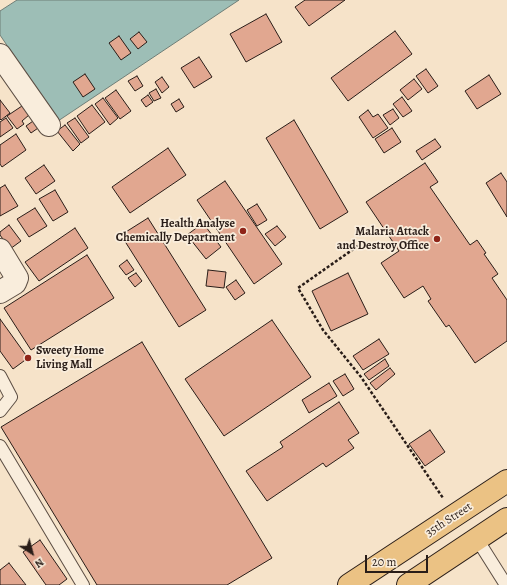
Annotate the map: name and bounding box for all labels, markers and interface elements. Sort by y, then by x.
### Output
place label: Health Analyse Chemically Department [116,217,235,245]
place label: Malaria Attack and Destroy Office [337,225,429,253]
marker: Health Analyse Chemically Department [238,226,248,236]
marker: Malaria Attack and Destroy Office [432,234,442,244]
place label: Sweety Home Living Mall [36,344,104,372]
marker: Sweety Home Living Mall [23,353,33,363]
street label: 35th Street [423,500,475,540]
north arrow [12,533,52,573]
scale bar [367,547,430,573]
text: 20 m [372,554,396,570]
text: N [32,555,47,572]

